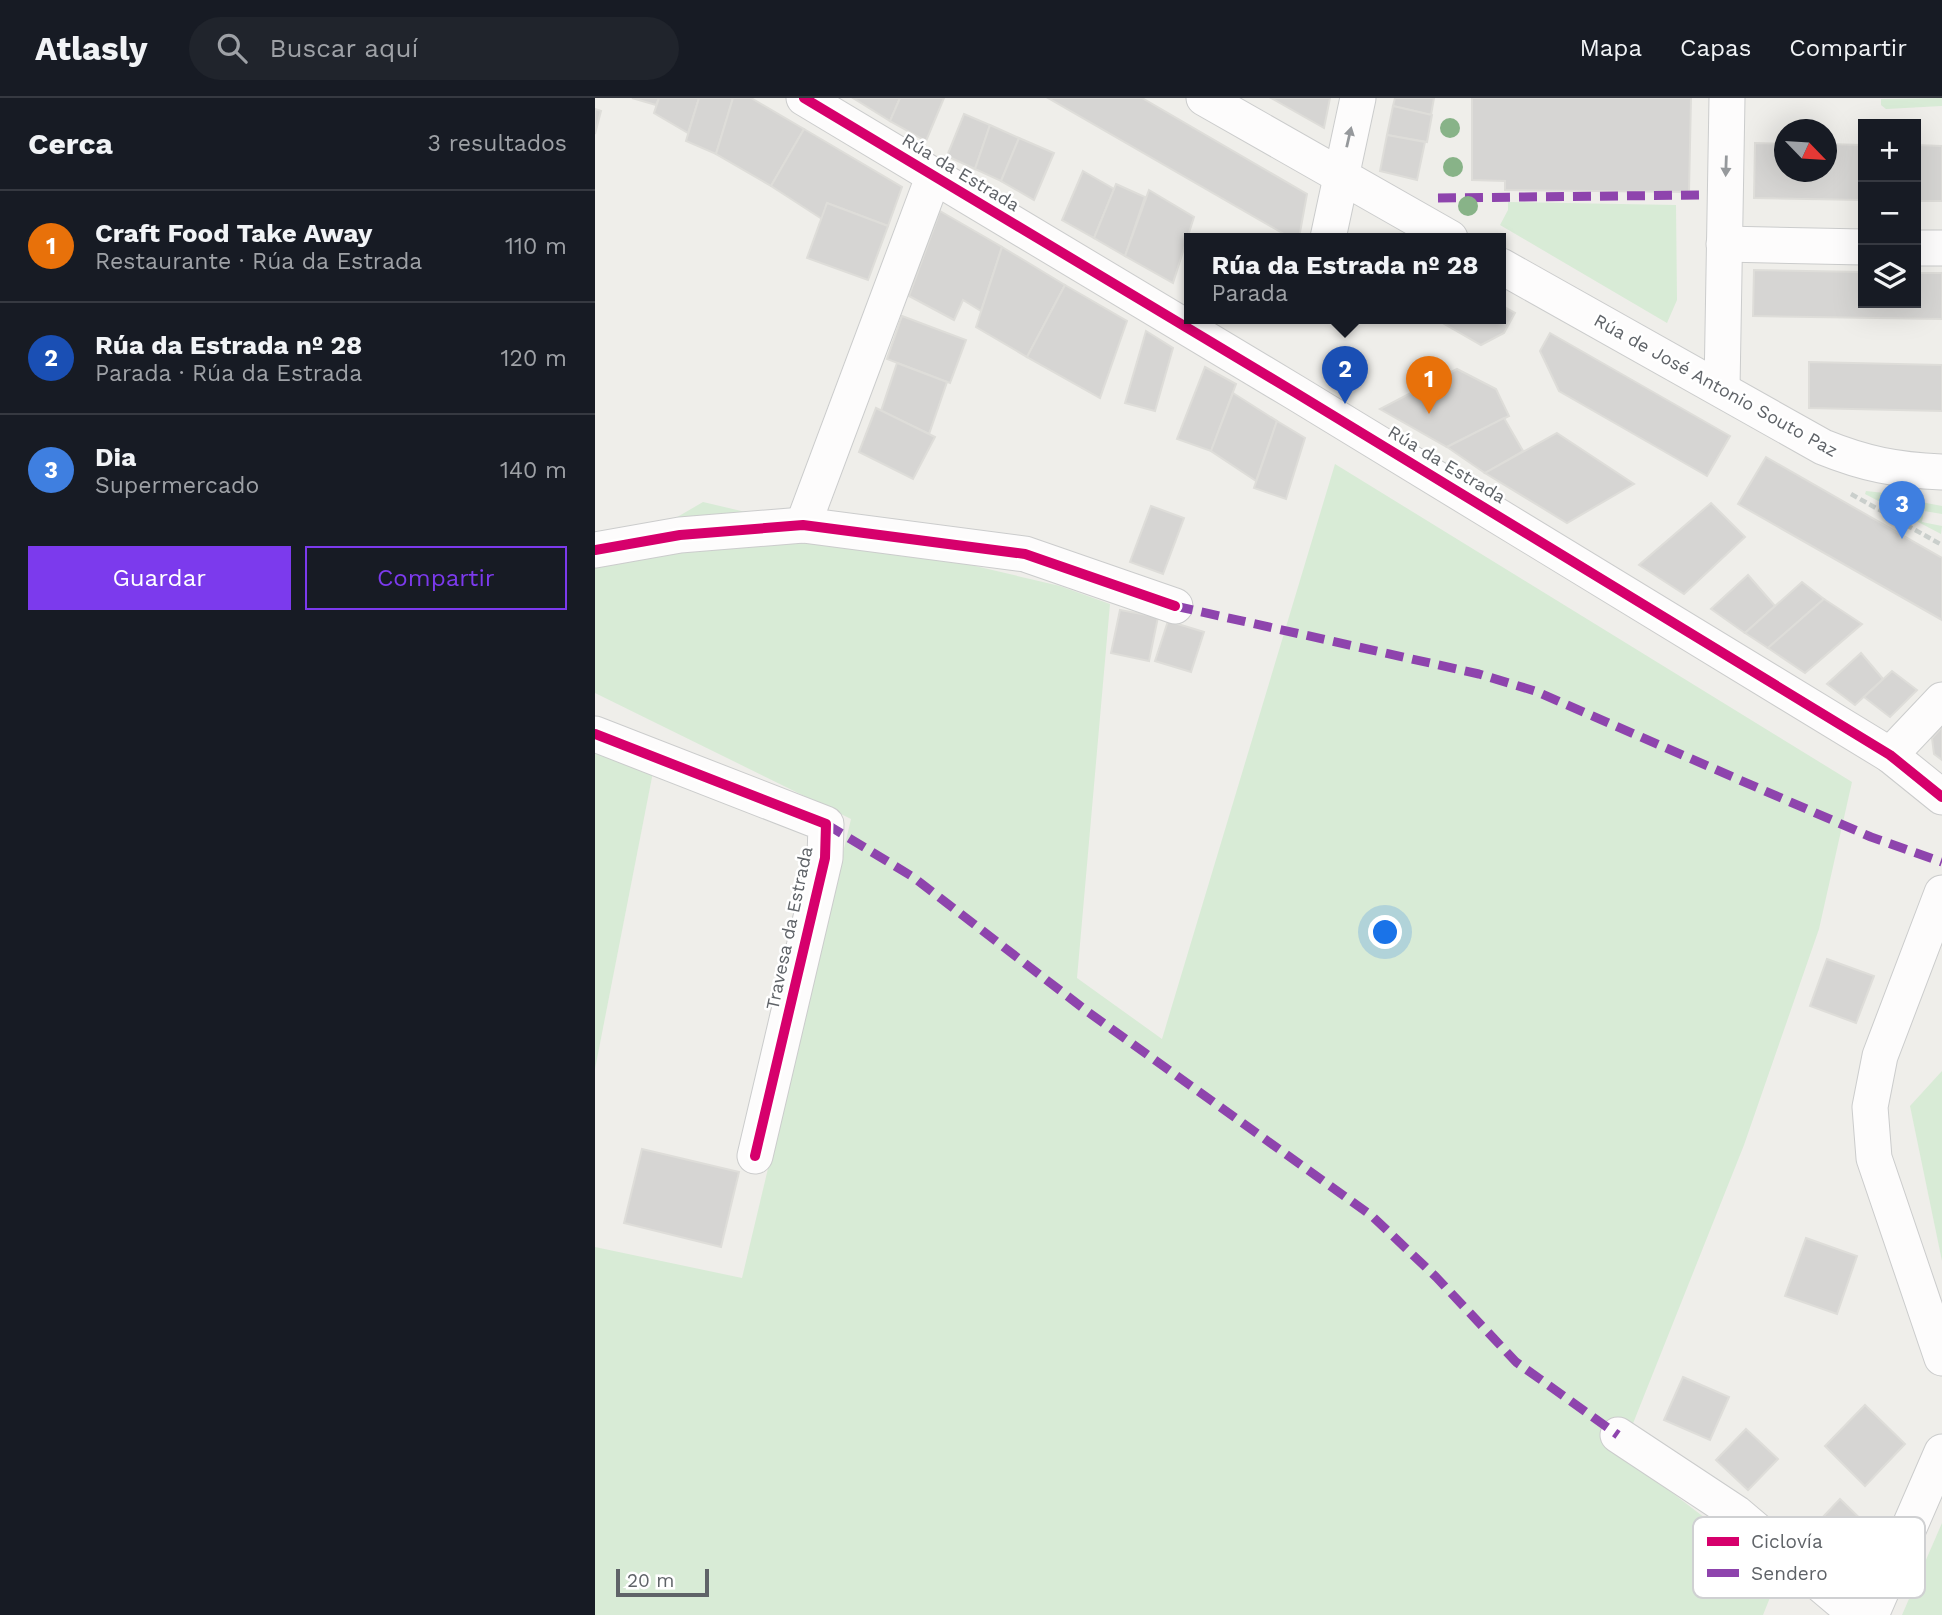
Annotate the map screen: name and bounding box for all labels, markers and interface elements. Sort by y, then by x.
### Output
search box [189,17,679,80]
text: Atlasly [35,29,147,68]
icon: search [213,29,251,67]
text: Buscar aquí [269,33,418,63]
text: Mapa [1579,34,1642,62]
text: Capas [1680,34,1751,62]
text: Compartir [1789,34,1907,62]
north arrow [1774,119,1837,182]
map controls [1858,119,1921,308]
button: + [1858,119,1921,182]
text: Cerca [28,126,113,161]
one-way arrow [1344,126,1355,148]
street label: Rúa da Estrada [898,129,1024,215]
text: 3 resultados [428,130,567,157]
one-way arrow [1720,155,1732,177]
button: − [1858,182,1921,245]
text: Craft Food Take Away [95,218,372,248]
text: 1 [46,233,56,260]
text: 110 m [505,233,567,260]
popup [1184,233,1506,324]
button: layers [1858,245,1921,308]
text: Restaurante · Rúa da Estrada [95,248,422,275]
text: Rúa da Estrada nº 28 [1211,250,1479,280]
text: Parada [1211,280,1288,307]
street label: Rúa de José Antonio Souto Paz [1591,309,1841,461]
text: Rúa da Estrada nº 28 [95,330,362,360]
text: 2 [44,345,58,372]
text: 120 m [501,345,567,372]
pin: 2 [1322,346,1368,404]
pin: 1 [1406,356,1452,414]
text: Parada · Rúa da Estrada [95,360,362,387]
street label: Rúa da Estrada [1384,421,1510,507]
text: Dia [95,442,136,472]
text: 3 [44,457,58,484]
text: 140 m [500,457,567,484]
text: Supermercado [95,472,259,499]
pin: 3 [1879,481,1925,539]
button: Guardar [28,546,291,610]
button: Compartir [305,546,567,610]
street label: Travesa da Estrada [761,845,817,1011]
your location [1368,915,1402,949]
legend [1693,1517,1925,1598]
text: Ciclovía [1751,1530,1823,1553]
text: Sendero [1751,1562,1828,1585]
scale bar [616,1566,709,1598]
text: 20 m [627,1569,674,1592]

